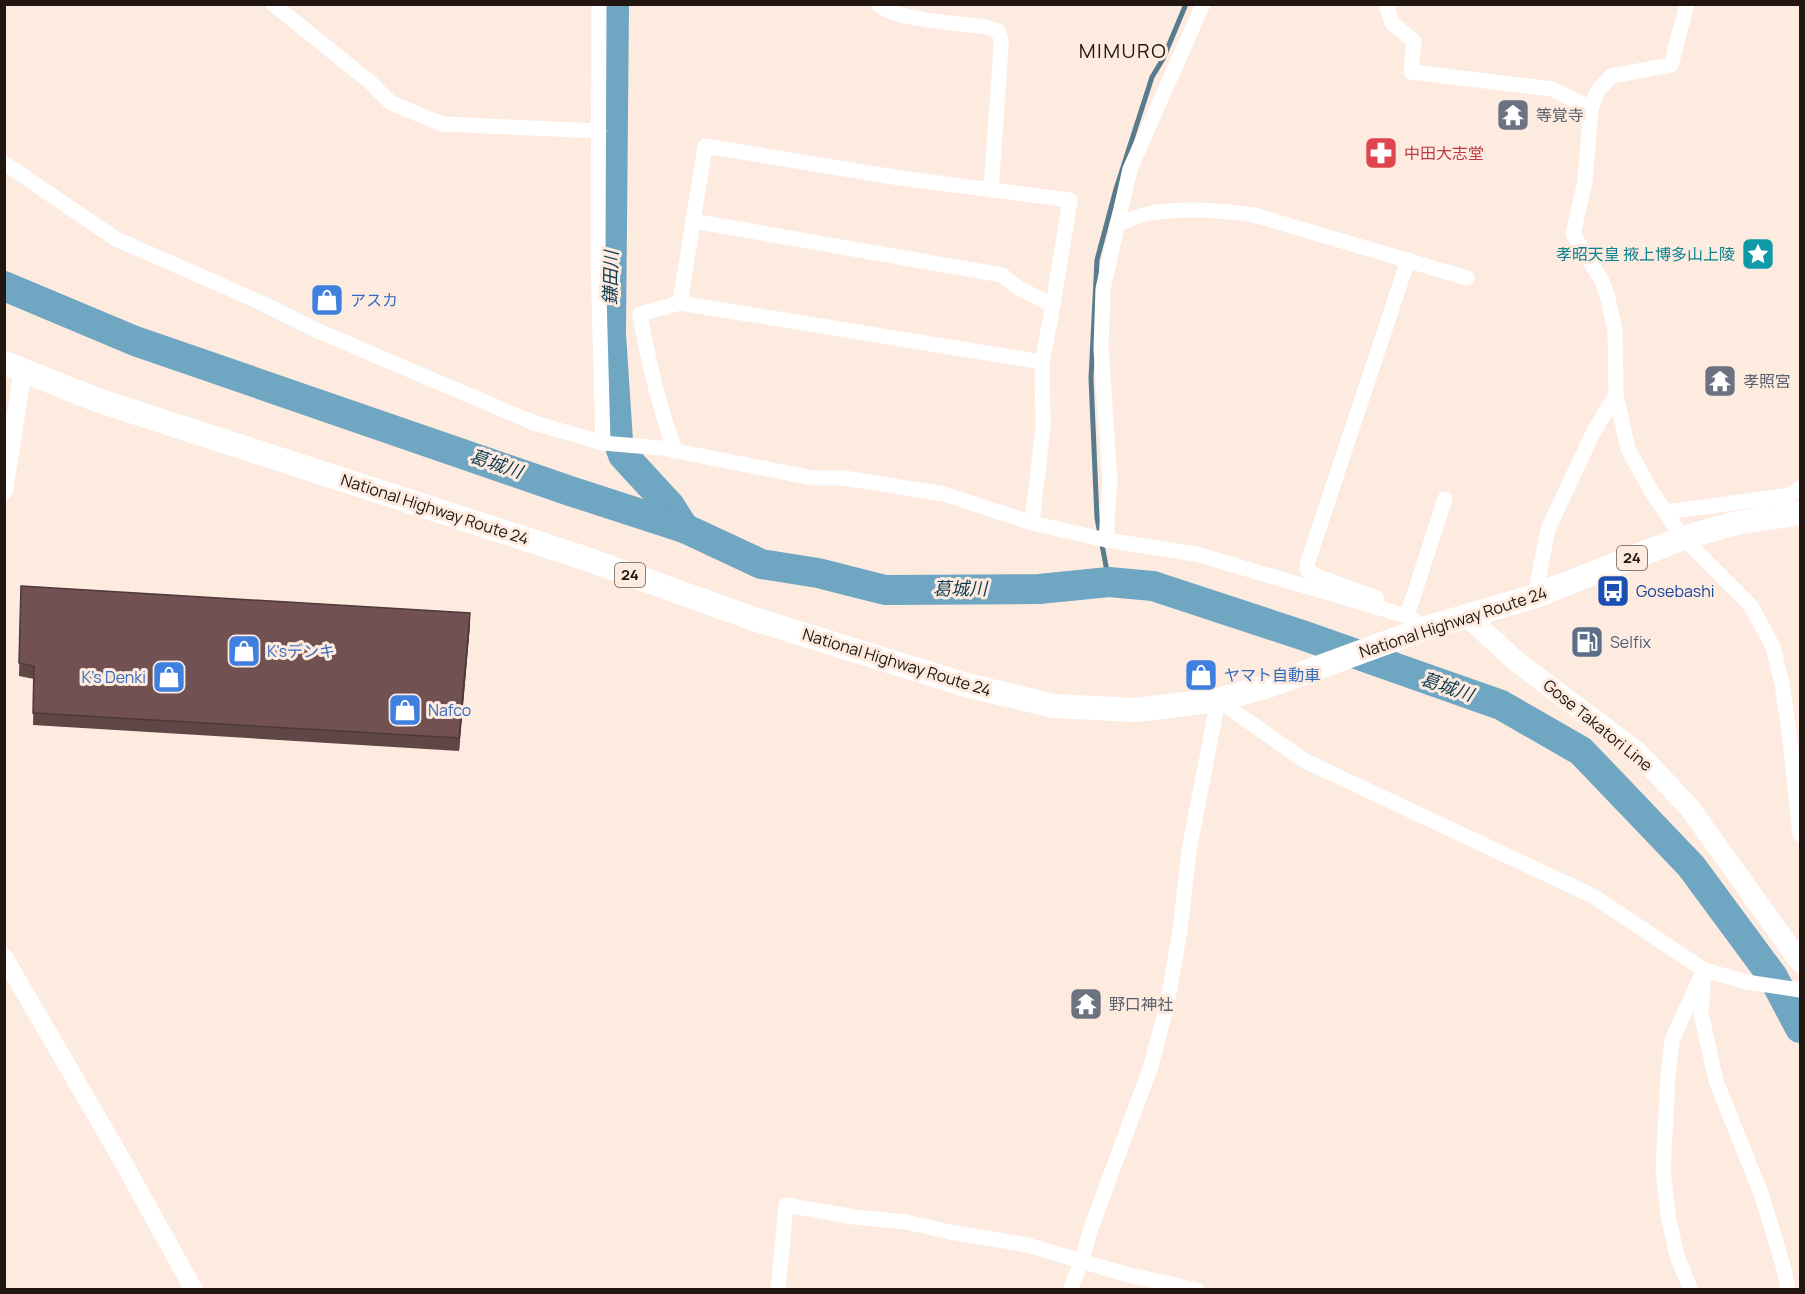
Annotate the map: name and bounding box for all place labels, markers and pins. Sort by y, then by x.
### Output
temple icon: 等覚寺 [1495,97,1531,133]
place label: 等覚寺 [1536,104,1584,126]
pharmacy icon: 中田大志堂 [1363,135,1399,171]
place label: 中田大志堂 [1404,142,1484,164]
place icon: 孝昭天皇 掖上博多山上陵 [1740,236,1776,272]
place label: 孝昭天皇 掖上博多山上陵 [1556,243,1735,265]
shop icon: アスカ [309,282,345,318]
place label: アスカ [350,289,398,311]
temple icon: 孝照宮 [1702,363,1738,399]
place label: 孝照宮 [1743,370,1791,392]
bus stop icon: Gosebashi [1595,573,1631,609]
place label: Gosebashi [1636,580,1714,602]
fuel station icon: Selfix [1569,624,1605,660]
place label: Selfix [1610,631,1652,653]
shop icon: K'sデンキ [226,633,262,669]
place label: K'sデンキ [267,640,335,662]
shop icon: ヤマト自動車 [1183,657,1219,693]
shop icon: K's Denki [151,659,187,695]
place label: ヤマト自動車 [1224,664,1320,686]
place label: K's Denki [82,666,146,688]
shop icon: Nafco [387,692,423,728]
place label: Nafco [428,699,471,721]
temple icon: 野口神社 [1068,986,1104,1022]
place label: 野口神社 [1109,993,1173,1015]

